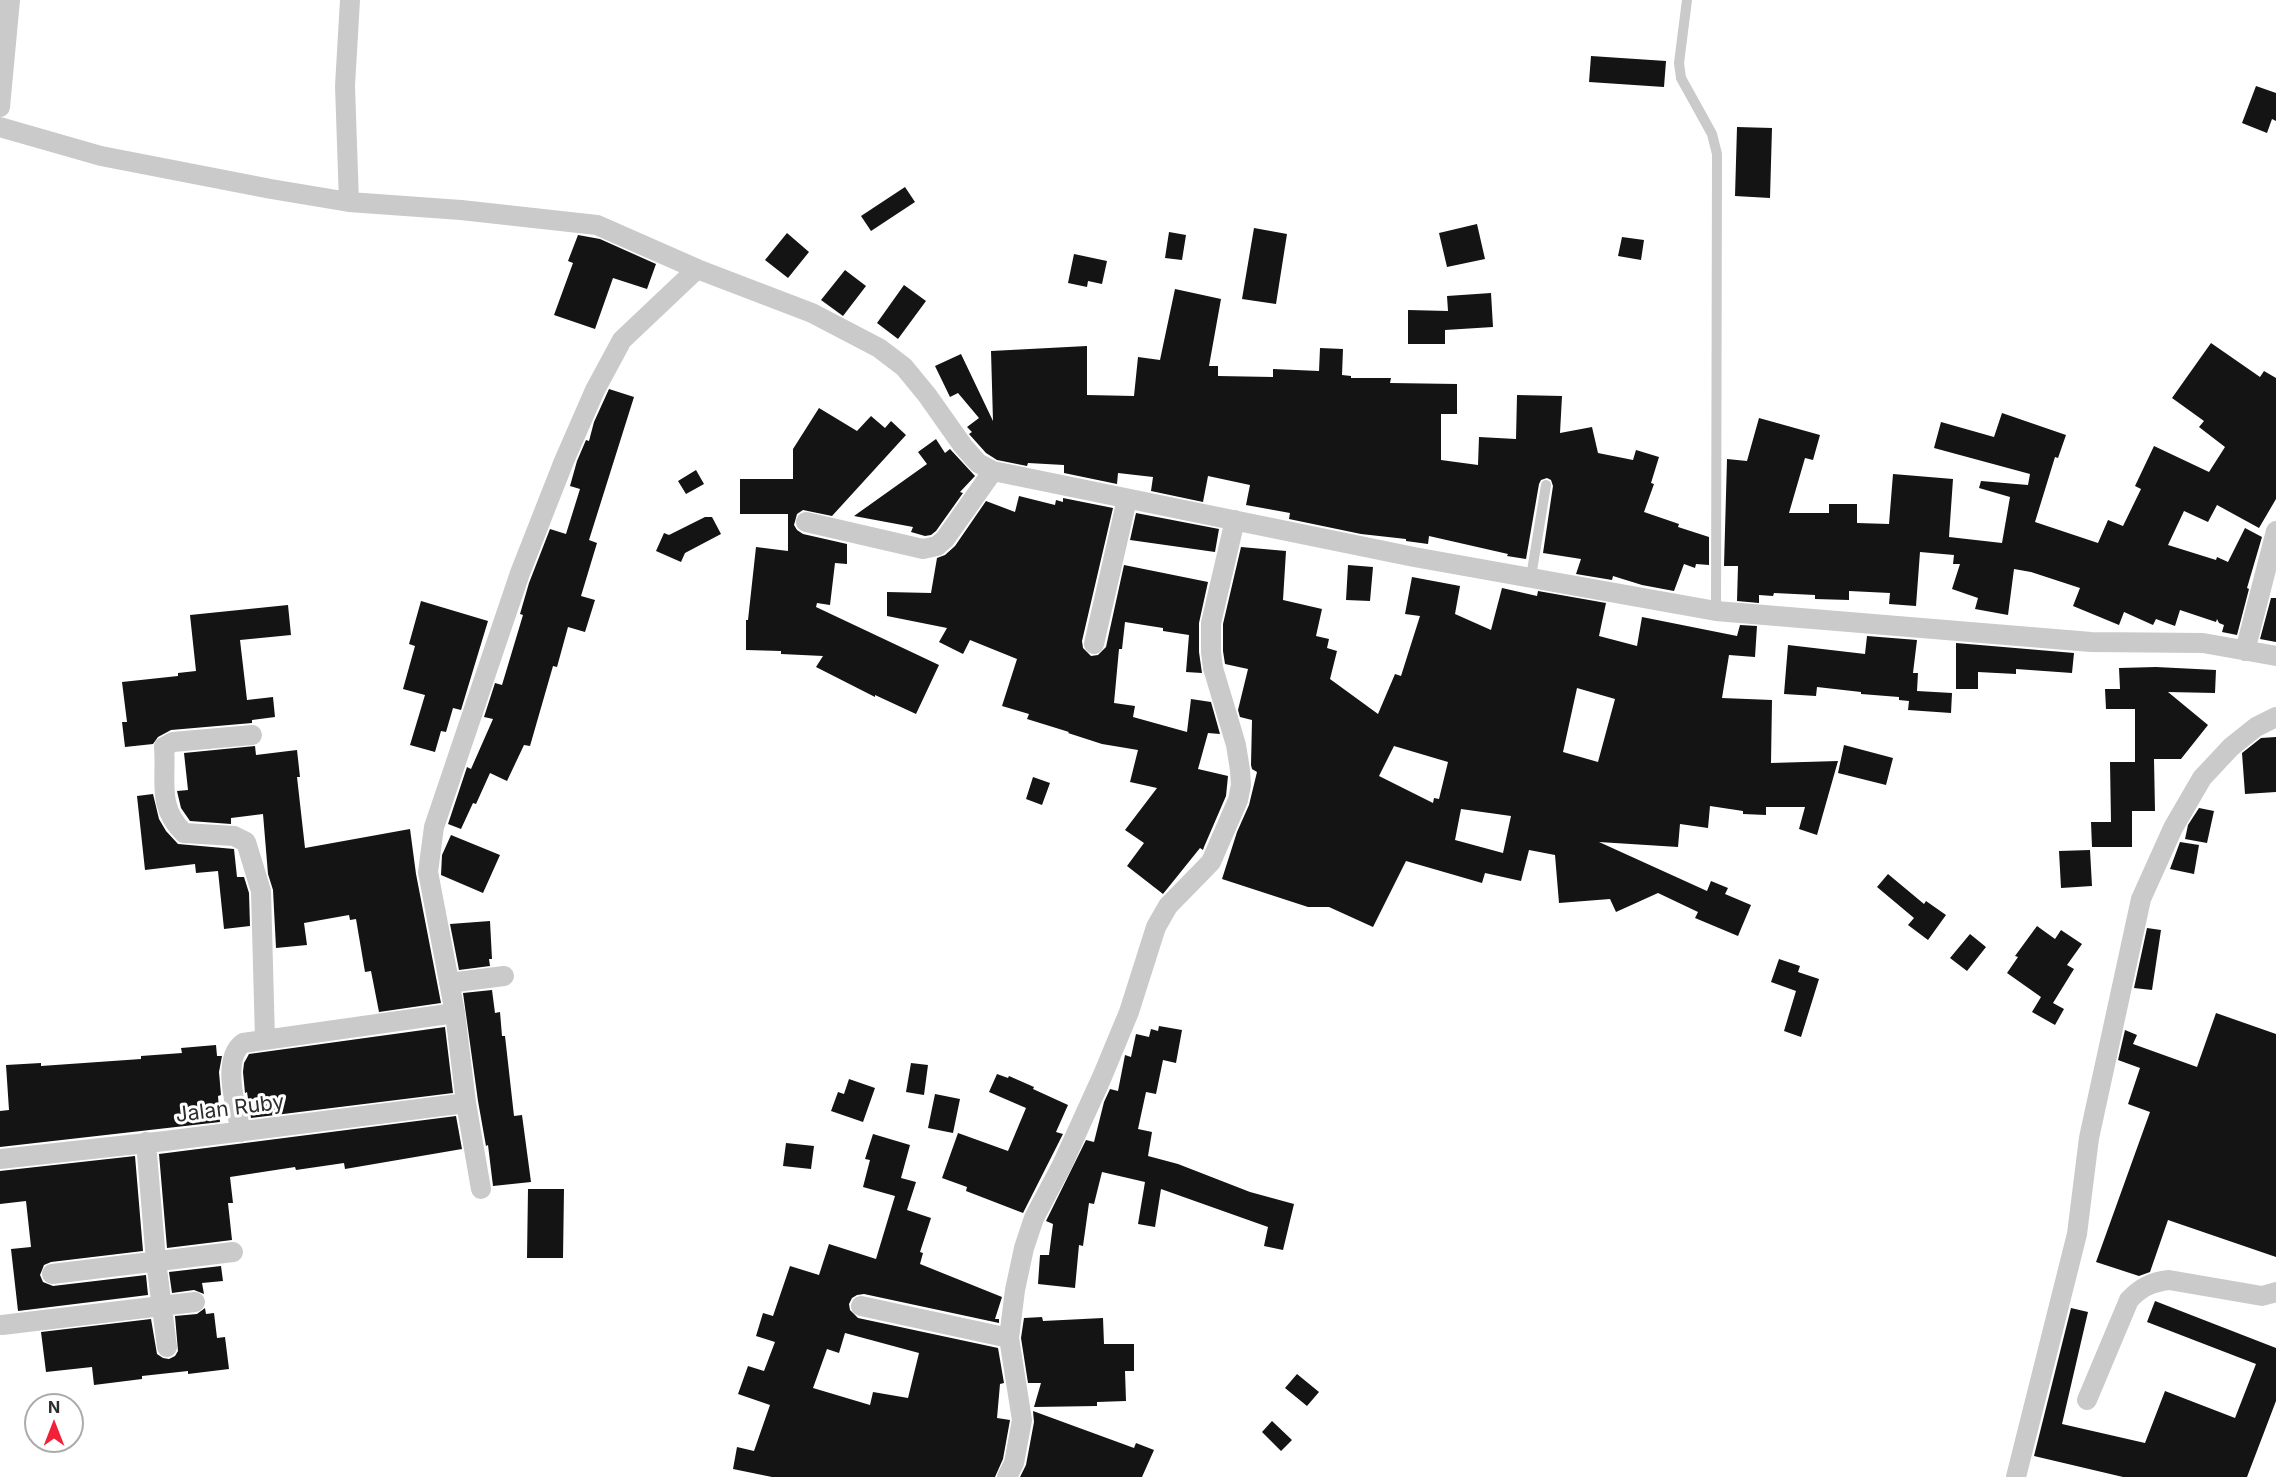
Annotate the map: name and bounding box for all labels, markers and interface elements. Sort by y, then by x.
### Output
street label: Jalan Ruby [174,1090,286,1128]
north arrow [24,1393,84,1453]
text: N [48,1397,60,1417]

